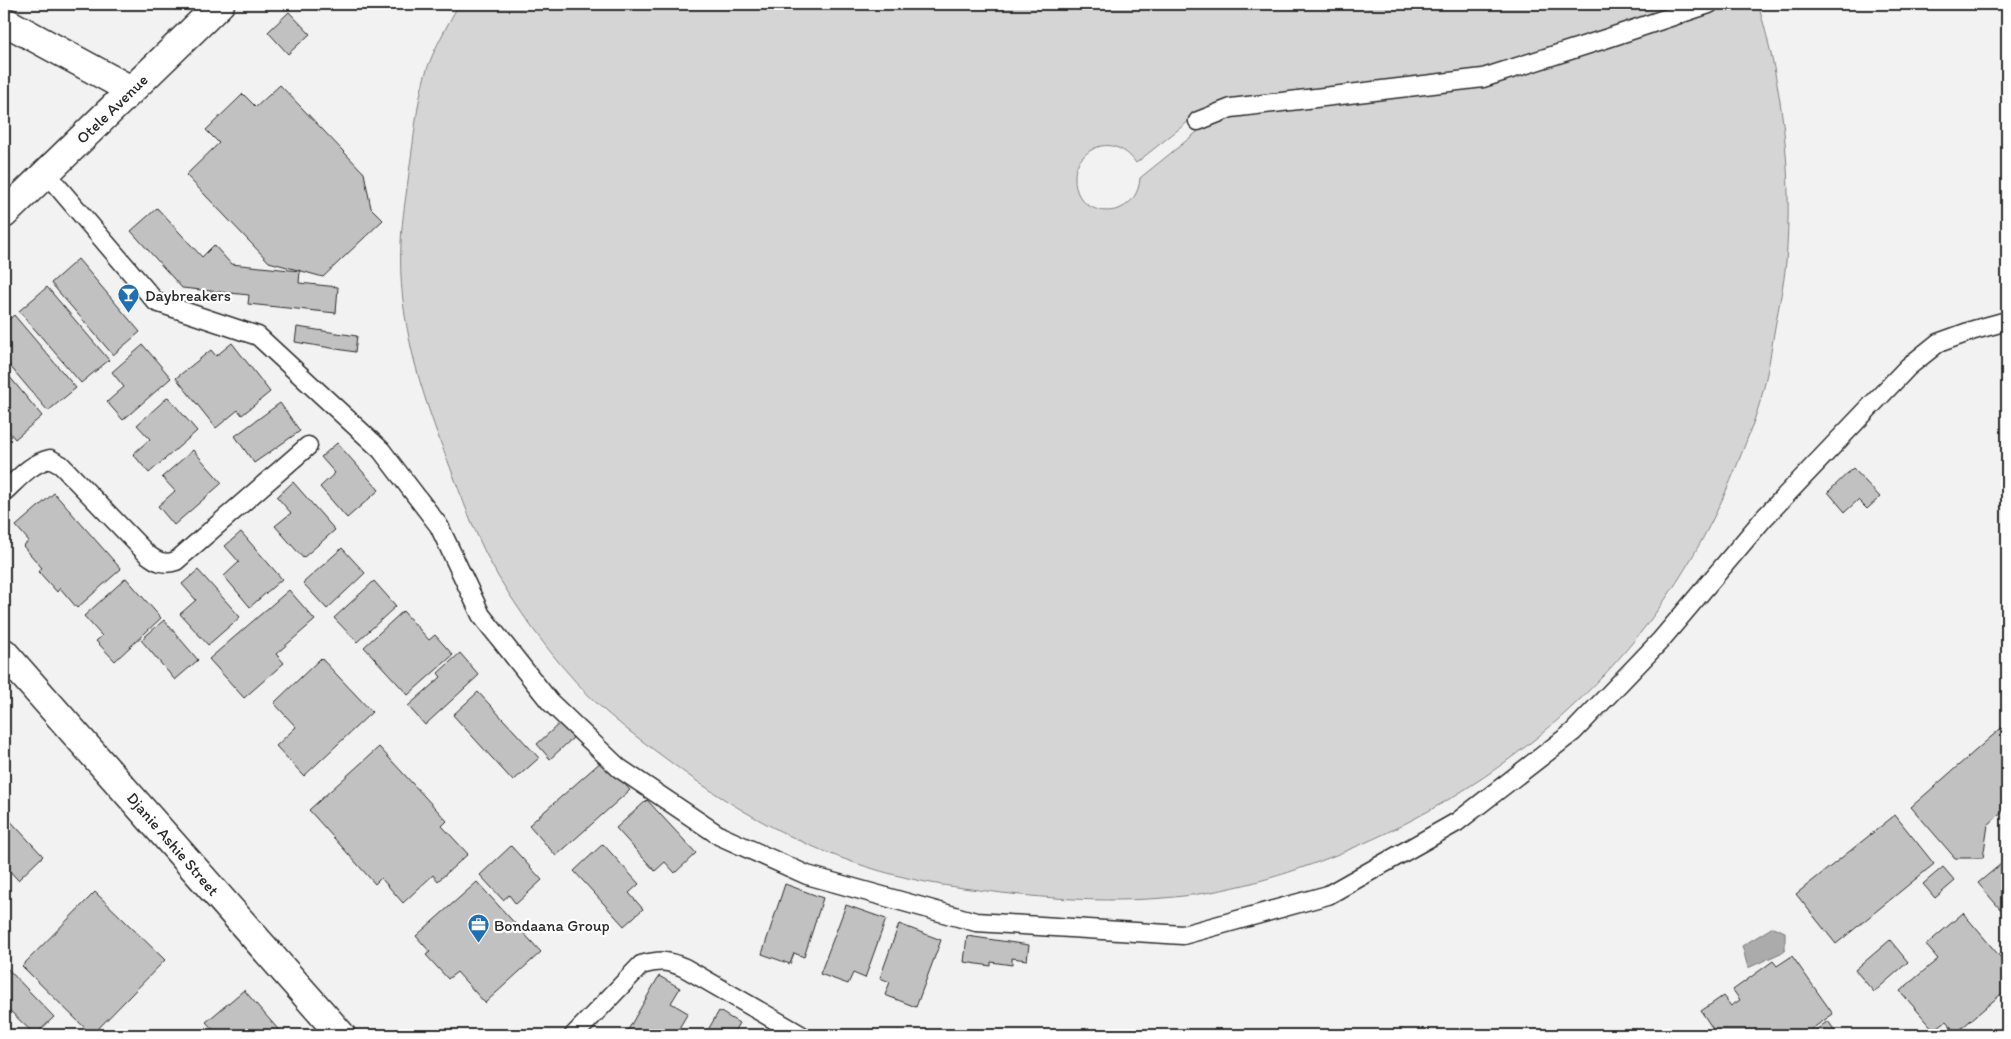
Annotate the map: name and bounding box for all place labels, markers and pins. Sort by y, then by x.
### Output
bar icon: Daybreakers [117,283,141,314]
place label: Daybreakers [145,286,231,305]
office icon: Bondaana Group [466,913,490,944]
place label: Bondaana Group [494,916,610,935]

